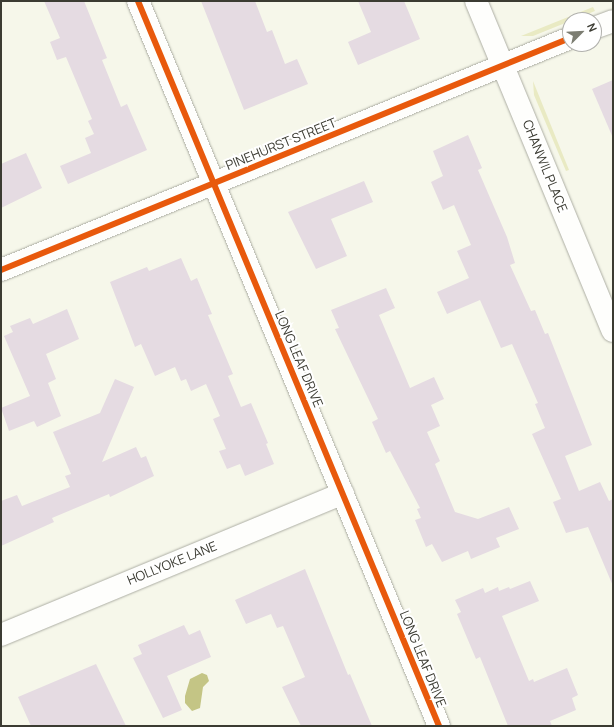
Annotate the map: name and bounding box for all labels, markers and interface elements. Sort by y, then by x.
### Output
north arrow [562,12,602,52]
text: N [584,21,601,34]
street label: PINEHURST STREET [223,115,339,173]
street label: CHANWIL PLACE [519,117,571,215]
street label: LONG LEAF DRIVE [272,309,326,409]
street label: HOLLYOKE LANE [125,538,219,588]
street label: LONG LEAF DRIVE [396,608,450,710]

